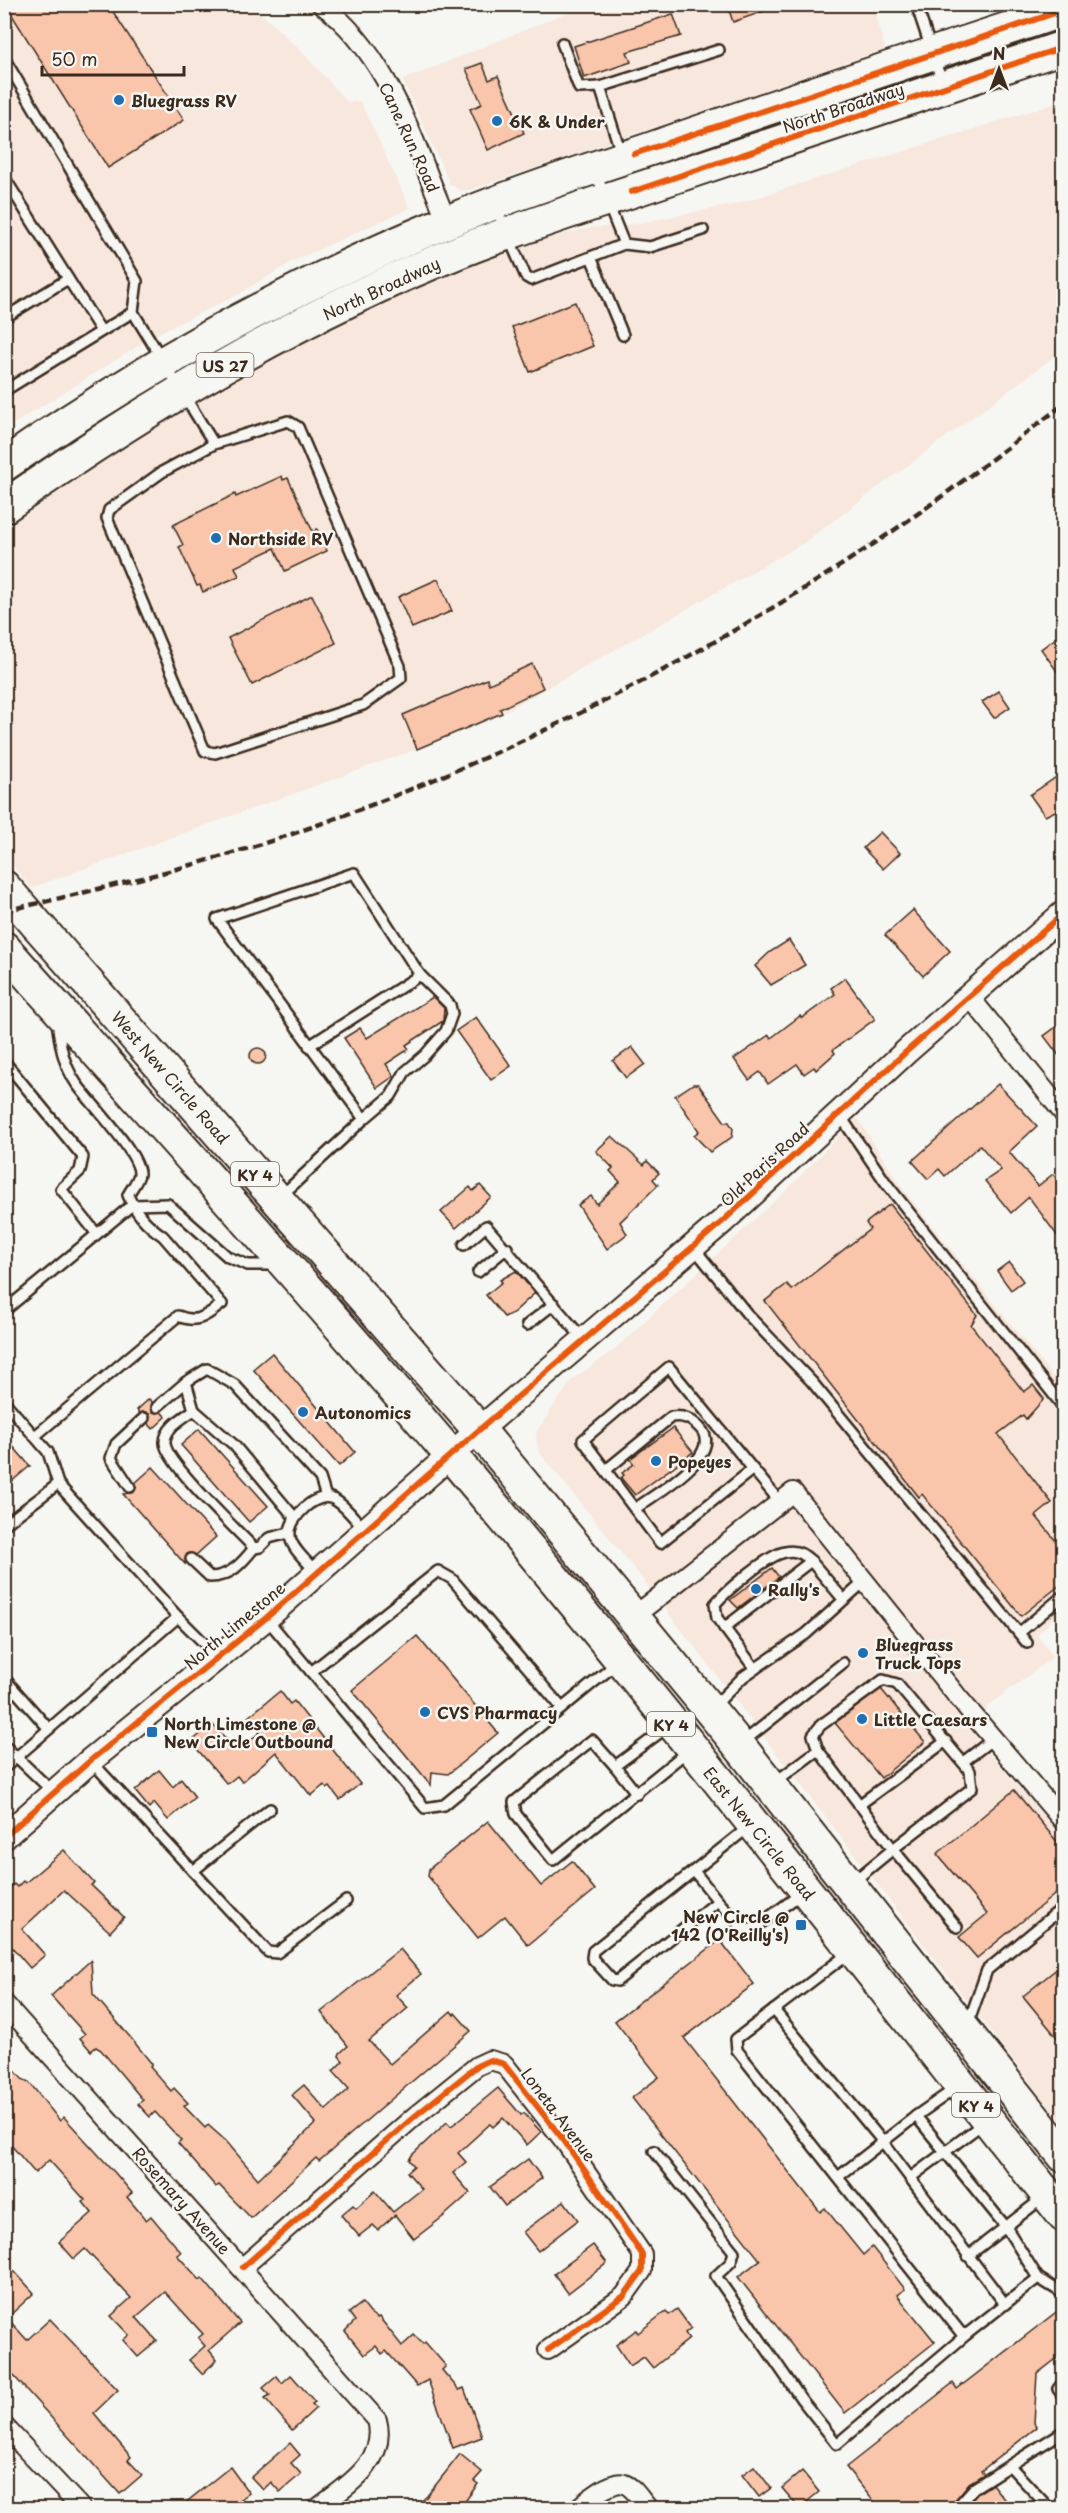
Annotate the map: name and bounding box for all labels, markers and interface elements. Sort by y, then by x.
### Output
scale bar [42,39,184,77]
north arrow [969,39,1029,99]
text: N [993,41,1005,65]
text: 50 m [51,45,98,72]
street label: North Broadway [779,76,907,138]
street label: Cane Run Road [374,78,446,196]
place label: Bluegrass RV [131,88,237,112]
marker: Bluegrass RV [112,93,126,107]
place label: 6K & Under [509,109,605,133]
marker: 6K & Under [490,114,504,128]
street label: North Broadway [319,250,443,326]
road number: US 27 [196,353,254,377]
place label: Northside RV [228,526,334,550]
marker: Northside RV [209,531,223,545]
street label: West New Circle Road [106,1005,236,1149]
street label: Old Paris Road [714,1116,814,1212]
road number: KY 4 [231,1162,279,1186]
place label: Autonomics [315,1400,411,1424]
marker: Autonomics [296,1405,310,1419]
place label: Popeyes [668,1449,732,1473]
marker: Popeyes [649,1454,663,1468]
street label: North Limestone [178,1575,290,1675]
place label: Rally's [768,1577,820,1601]
marker: Rally's [749,1582,763,1596]
place label: Bluegrass Truck Tops [875,1632,961,1674]
marker: Bluegrass Truck Tops [856,1646,870,1660]
place label: CVS Pharmacy [437,1700,557,1724]
marker: CVS Pharmacy [418,1705,432,1719]
place label: Little Caesars [874,1707,987,1731]
place label: North Limestone @ New Circle Outbound [164,1711,333,1753]
road number: KY 4 [647,1712,695,1736]
marker: Little Caesars [855,1712,869,1726]
marker: North Limestone @ New Circle Outbound [145,1725,159,1739]
street label: East New Circle Road [698,1761,822,1905]
place label: New Circle @ 142 (O'Reilly's) [671,1904,789,1946]
marker: New Circle @ 142 (O'Reilly's) [794,1918,808,1932]
street label: Loneta Avenue [516,2062,602,2166]
road number: KY 4 [952,2093,1000,2117]
street label: Rosemary Avenue [127,2141,237,2259]

